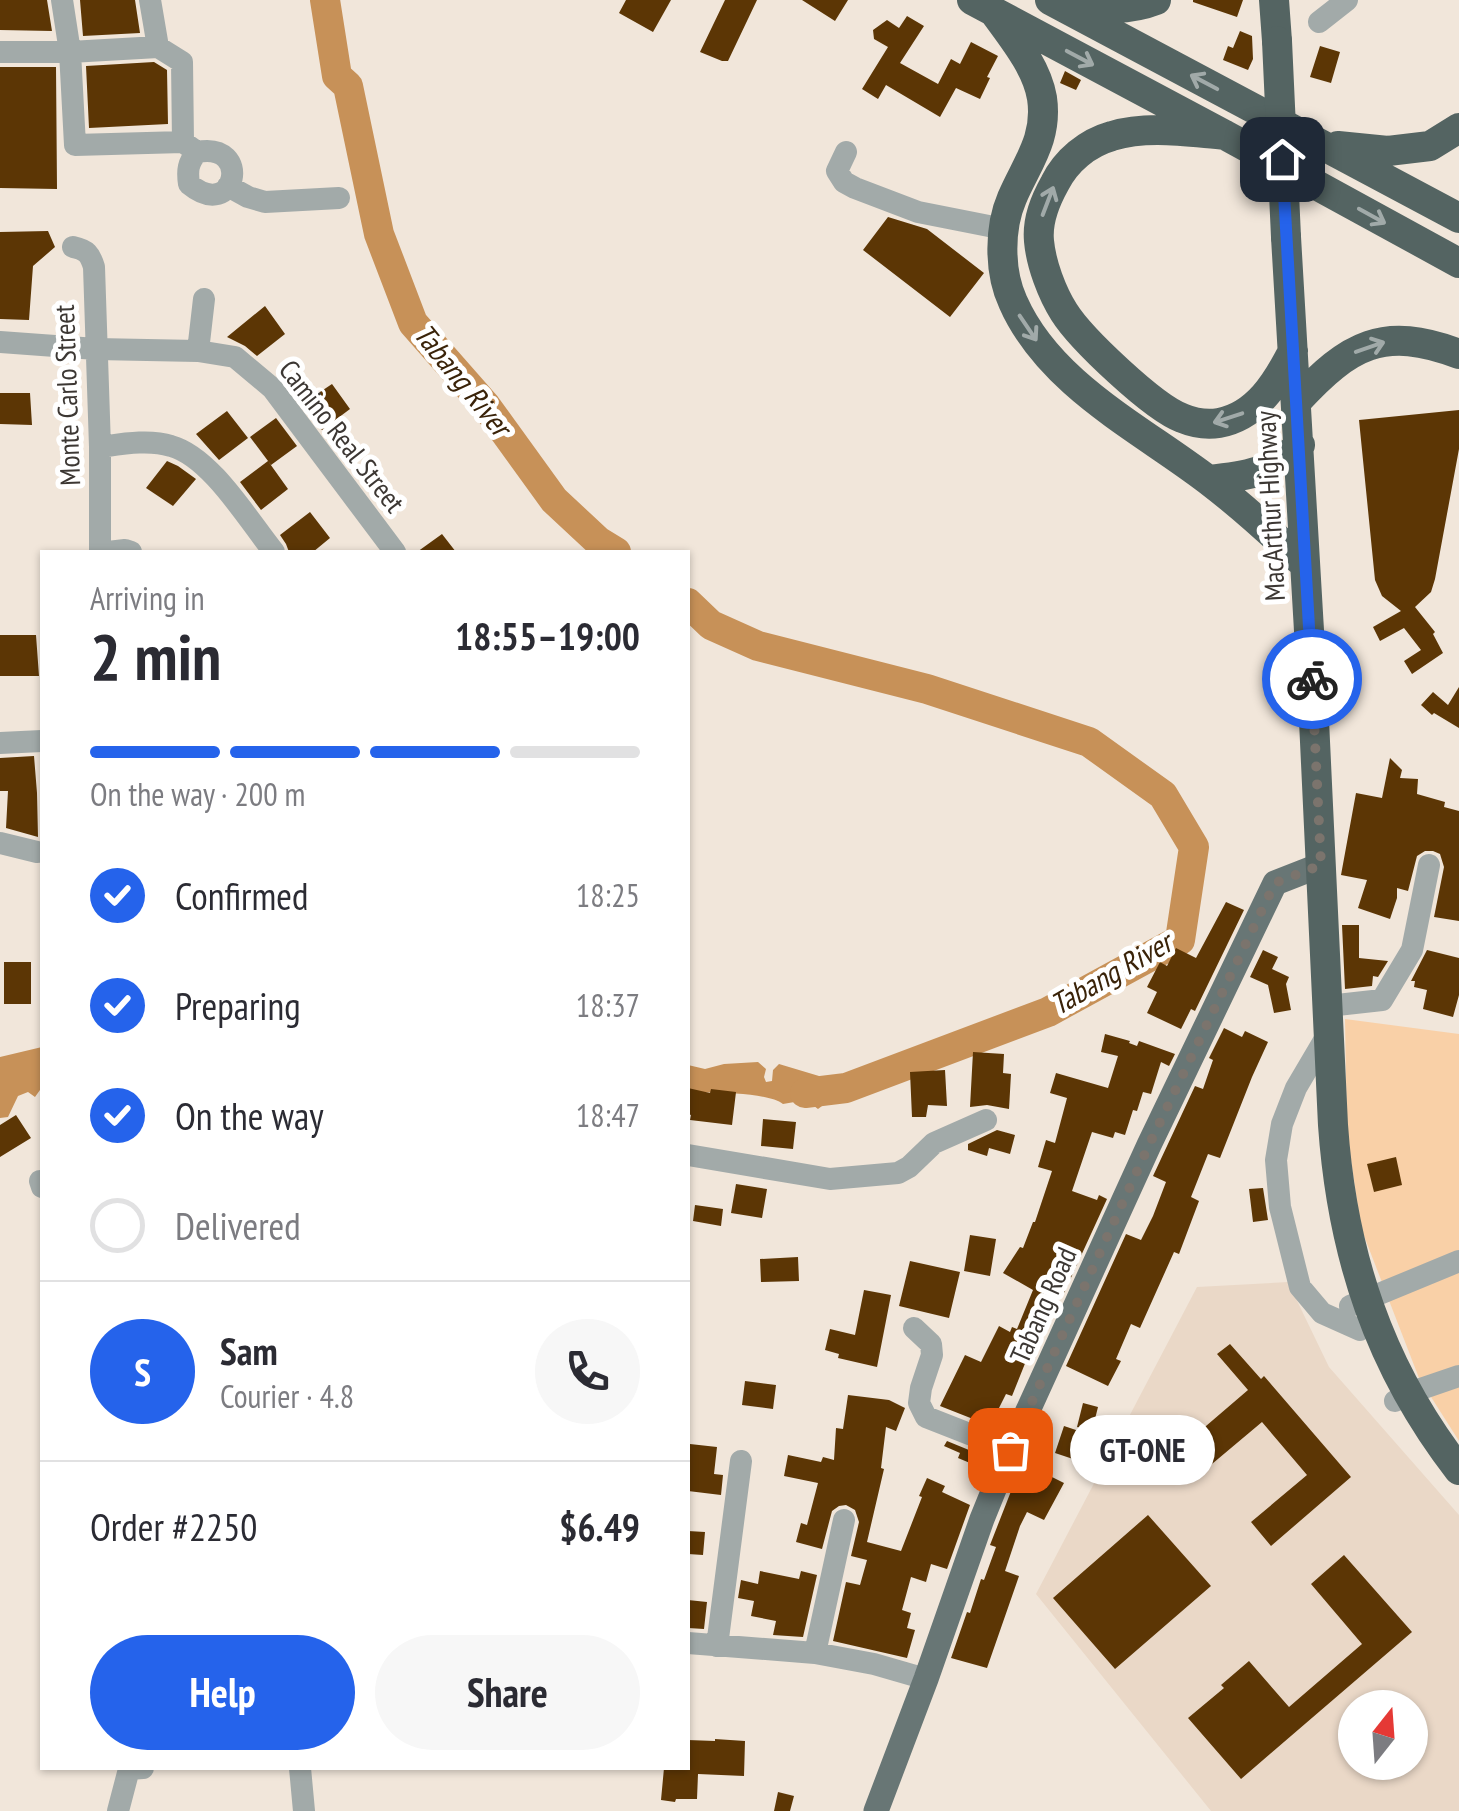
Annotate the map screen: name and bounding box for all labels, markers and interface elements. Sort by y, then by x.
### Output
one-way arrow [1065,49,1095,68]
one-way arrow [1189,72,1219,91]
pin [1240,117,1325,202]
icon: home [1255,132,1310,187]
one-way arrow [1040,186,1058,216]
one-way arrow [1357,206,1386,226]
street label: Monte Carlo Street [45,304,88,486]
one-way arrow [1018,313,1039,341]
water label: Tabang River [406,315,523,446]
one-way arrow [1353,337,1385,355]
street label: Camino Real Street [271,352,414,520]
one-way arrow [1212,410,1244,428]
street label: MacArthur Highway [1246,410,1293,602]
text: Arriving in [90,577,205,619]
text: 18:55–19:00 [455,611,640,660]
text: 2 min [90,614,221,698]
courier [1262,629,1362,729]
icon: bike [1285,652,1340,707]
text: On the way · 200 m [90,773,305,815]
icon: check [90,868,145,923]
text: Confirmed [175,871,308,920]
text: 18:25 [576,874,640,916]
water label: Tabang River [1043,921,1181,1023]
icon: check [90,978,145,1033]
text: Preparing [175,981,301,1030]
text: 18:37 [576,984,640,1026]
icon: check [90,1088,145,1143]
text: On the way [175,1091,323,1140]
text: 18:47 [576,1094,640,1136]
text: Delivered [175,1201,301,1250]
street label: Tabang Road [1001,1241,1084,1368]
button: phone [535,1319,640,1424]
text: Sam [220,1326,278,1375]
text: S [134,1347,151,1396]
text: Courier · 4.8 [220,1375,354,1417]
pin [968,1408,1053,1493]
callout: GT-ONE [1070,1415,1215,1485]
icon: bag [983,1423,1038,1478]
text: GT-ONE [1099,1429,1186,1471]
text: Order #2250 [90,1502,257,1551]
text: $6.49 [559,1502,640,1551]
button: Help [90,1635,355,1750]
button: Share [375,1635,640,1750]
north arrow [1338,1690,1428,1780]
map controls [1338,1690,1428,1780]

